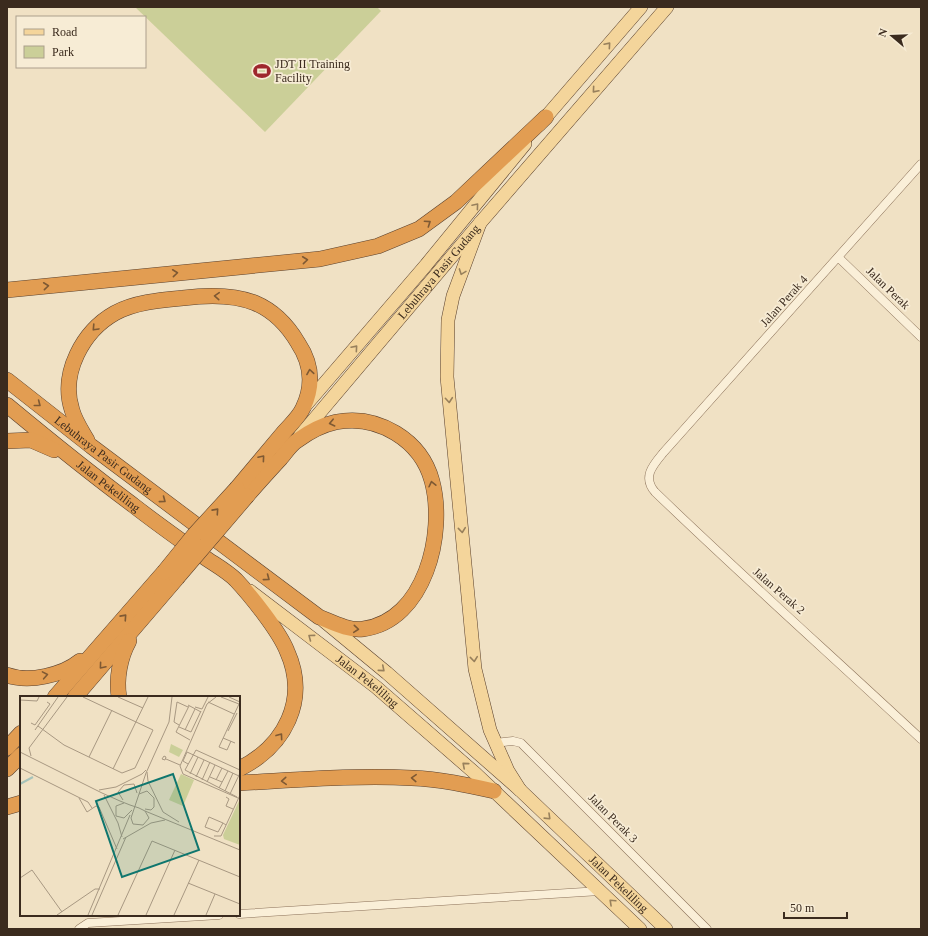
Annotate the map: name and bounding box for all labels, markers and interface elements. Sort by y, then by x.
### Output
legend [16,16,146,68]
north arrow [872,16,912,56]
text: Road [52,25,77,39]
text: N [876,27,890,38]
one-way arrow [604,43,611,50]
text: Park [52,45,74,59]
place label: JDT II Training Facility [275,57,350,85]
sports icon: JDT II Training Facility [252,61,272,81]
one-way arrow [593,86,600,93]
one-way arrow [471,203,478,210]
one-way arrow [424,220,431,227]
street label: Lebuhraya Pasir Gudang [395,222,483,322]
one-way arrow [302,256,308,265]
street label: Jalan Perak [863,264,913,312]
one-way arrow [172,269,178,278]
one-way arrow [458,269,467,276]
street label: Jalan Perak 4 [757,273,811,329]
one-way arrow [43,281,49,290]
one-way arrow [214,292,220,301]
one-way arrow [93,324,100,331]
one-way arrow [351,345,358,352]
one-way arrow [306,368,315,375]
one-way arrow [444,397,453,403]
one-way arrow [33,400,40,407]
street label: Lebuhraya Pasir Gudang [52,413,155,497]
one-way arrow [329,419,336,427]
one-way arrow [258,455,265,462]
street label: Jalan Pekeliling [74,457,143,515]
one-way arrow [428,480,436,487]
one-way arrow [159,495,166,502]
one-way arrow [212,508,219,516]
one-way arrow [457,527,466,533]
street label: Jalan Perak 2 [750,565,808,617]
one-way arrow [263,574,270,581]
one-way arrow [120,614,127,622]
one-way arrow [353,624,360,633]
one-way arrow [308,635,315,642]
street label: Jalan Pekeliling [333,652,402,711]
one-way arrow [469,656,478,662]
one-way arrow [100,662,107,669]
one-way arrow [377,665,384,672]
one-way arrow [42,671,49,680]
inset map [20,696,240,916]
one-way arrow [275,733,283,740]
one-way arrow [462,762,470,769]
one-way arrow [411,774,417,783]
one-way arrow [281,776,287,785]
street label: Jalan Perak 3 [585,790,641,846]
one-way arrow [543,812,551,819]
street label: Jalan Pekeliling [586,852,651,915]
scale bar [784,894,847,920]
one-way arrow [609,899,617,907]
text: 50 m [790,901,815,915]

